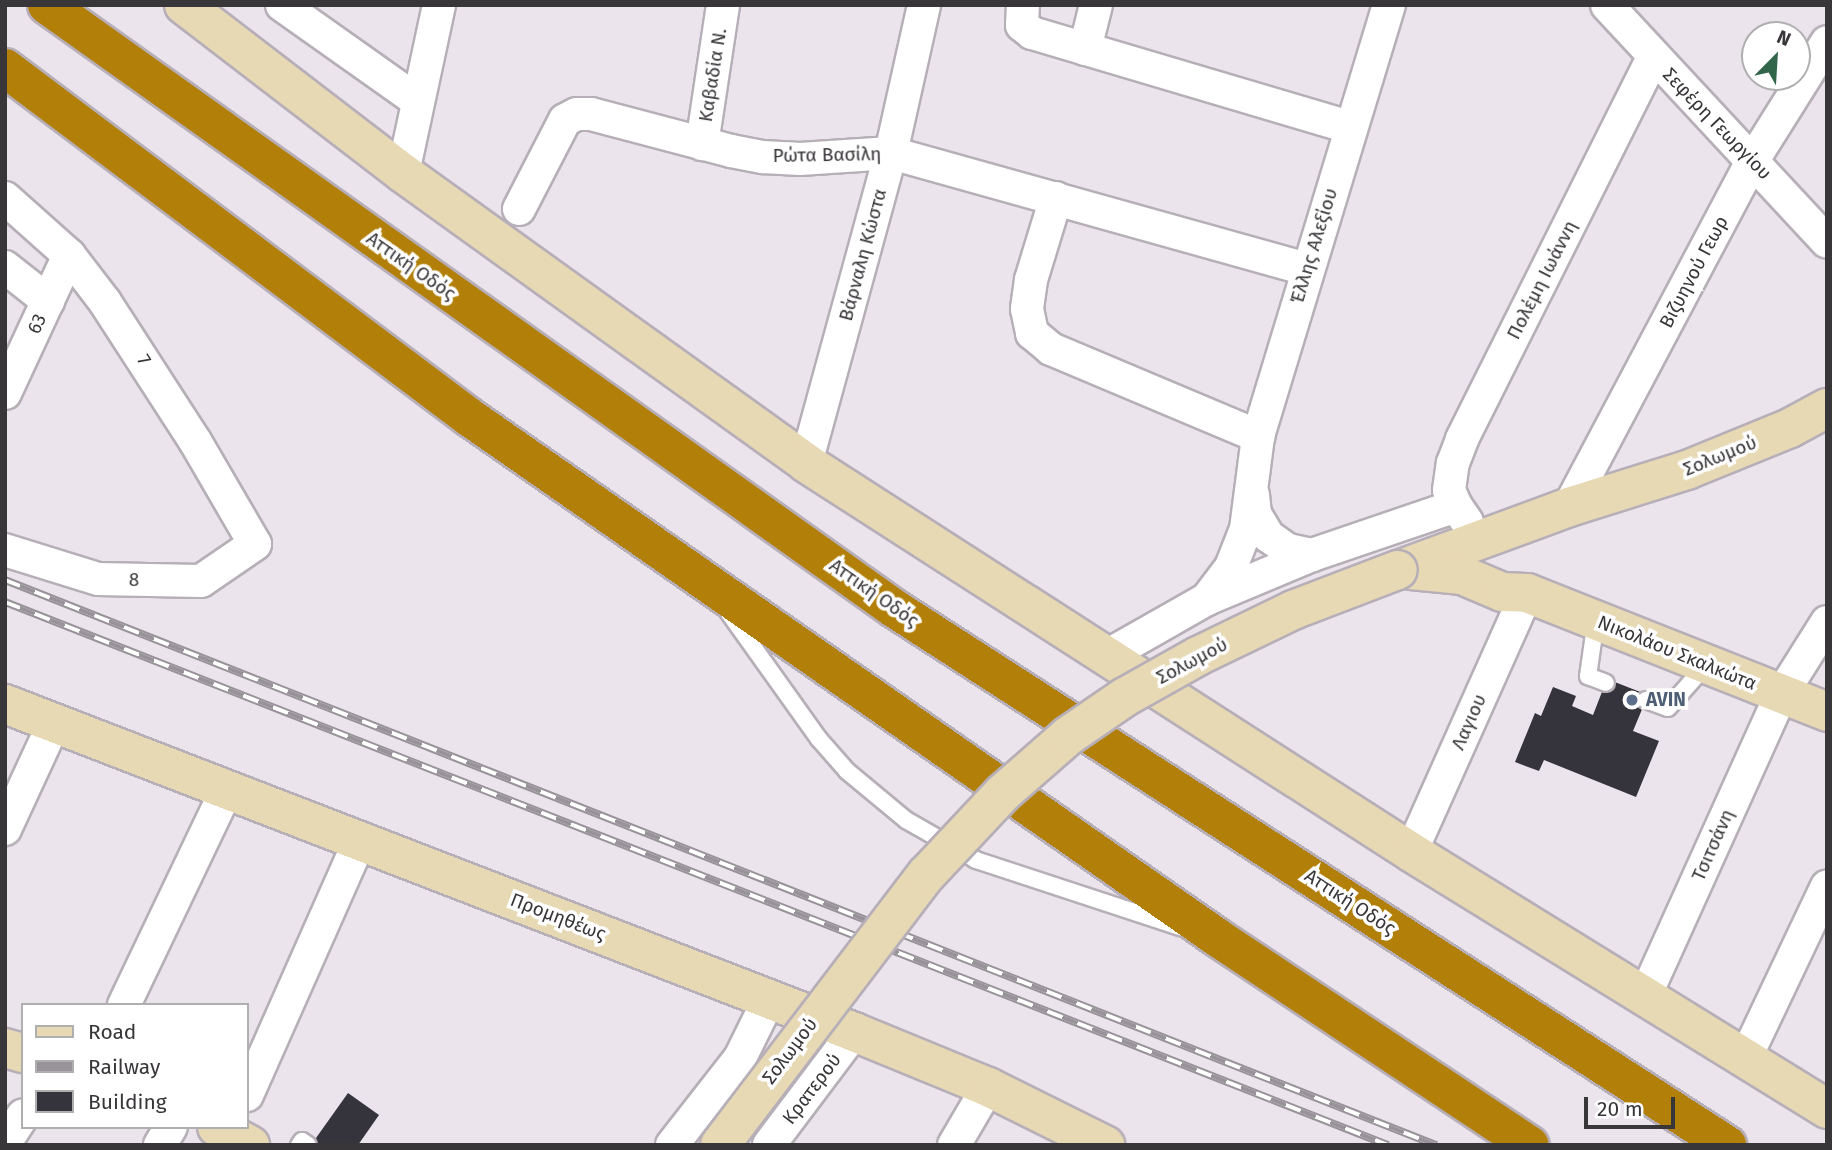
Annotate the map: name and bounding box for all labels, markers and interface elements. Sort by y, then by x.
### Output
north arrow [1741,21,1811,91]
text: N [1773,25,1794,51]
street label: Καβαδία Ν. [694,26,732,124]
street label: Σεφέρη Γεωργίου [1658,63,1776,185]
street label: Ρώτα Βασίλη [772,143,882,167]
street label: Έλλης Αλεξίου [1286,185,1342,307]
street label: Βάρναλη Κώστα [834,186,892,324]
street label: Βιζυηνού Γεωρ [1655,212,1733,332]
street label: Πολέμη Ιωάννη [1502,217,1582,343]
street label: Αττική Οδός [362,227,460,305]
street label: 63 [23,310,51,338]
street label: 7 [132,350,156,370]
street label: Σολωμού [1680,431,1760,481]
street label: Αττική Οδός [825,554,923,632]
street label: 8 [129,569,139,591]
street label: Νικολάου Σκαλκώτα [1594,611,1760,695]
street label: Σολωμού [1153,633,1231,689]
place label: AVIN [1646,689,1686,711]
street label: Λαγιου [1447,691,1491,753]
marker: AVIN [1624,692,1640,708]
street label: Τσιτσάνη [1687,806,1739,884]
street label: Αττική Οδός [1300,864,1400,940]
street label: Προμηθέως [507,888,609,946]
legend [21,1003,248,1129]
street label: Σολωμού [758,1013,822,1089]
text: Road [88,1019,136,1045]
street label: Κρατερού [778,1049,846,1129]
text: Railway [88,1054,160,1080]
scale bar [1587,1084,1678,1128]
text: Building [88,1089,167,1115]
text: 20 m [1597,1096,1643,1122]

